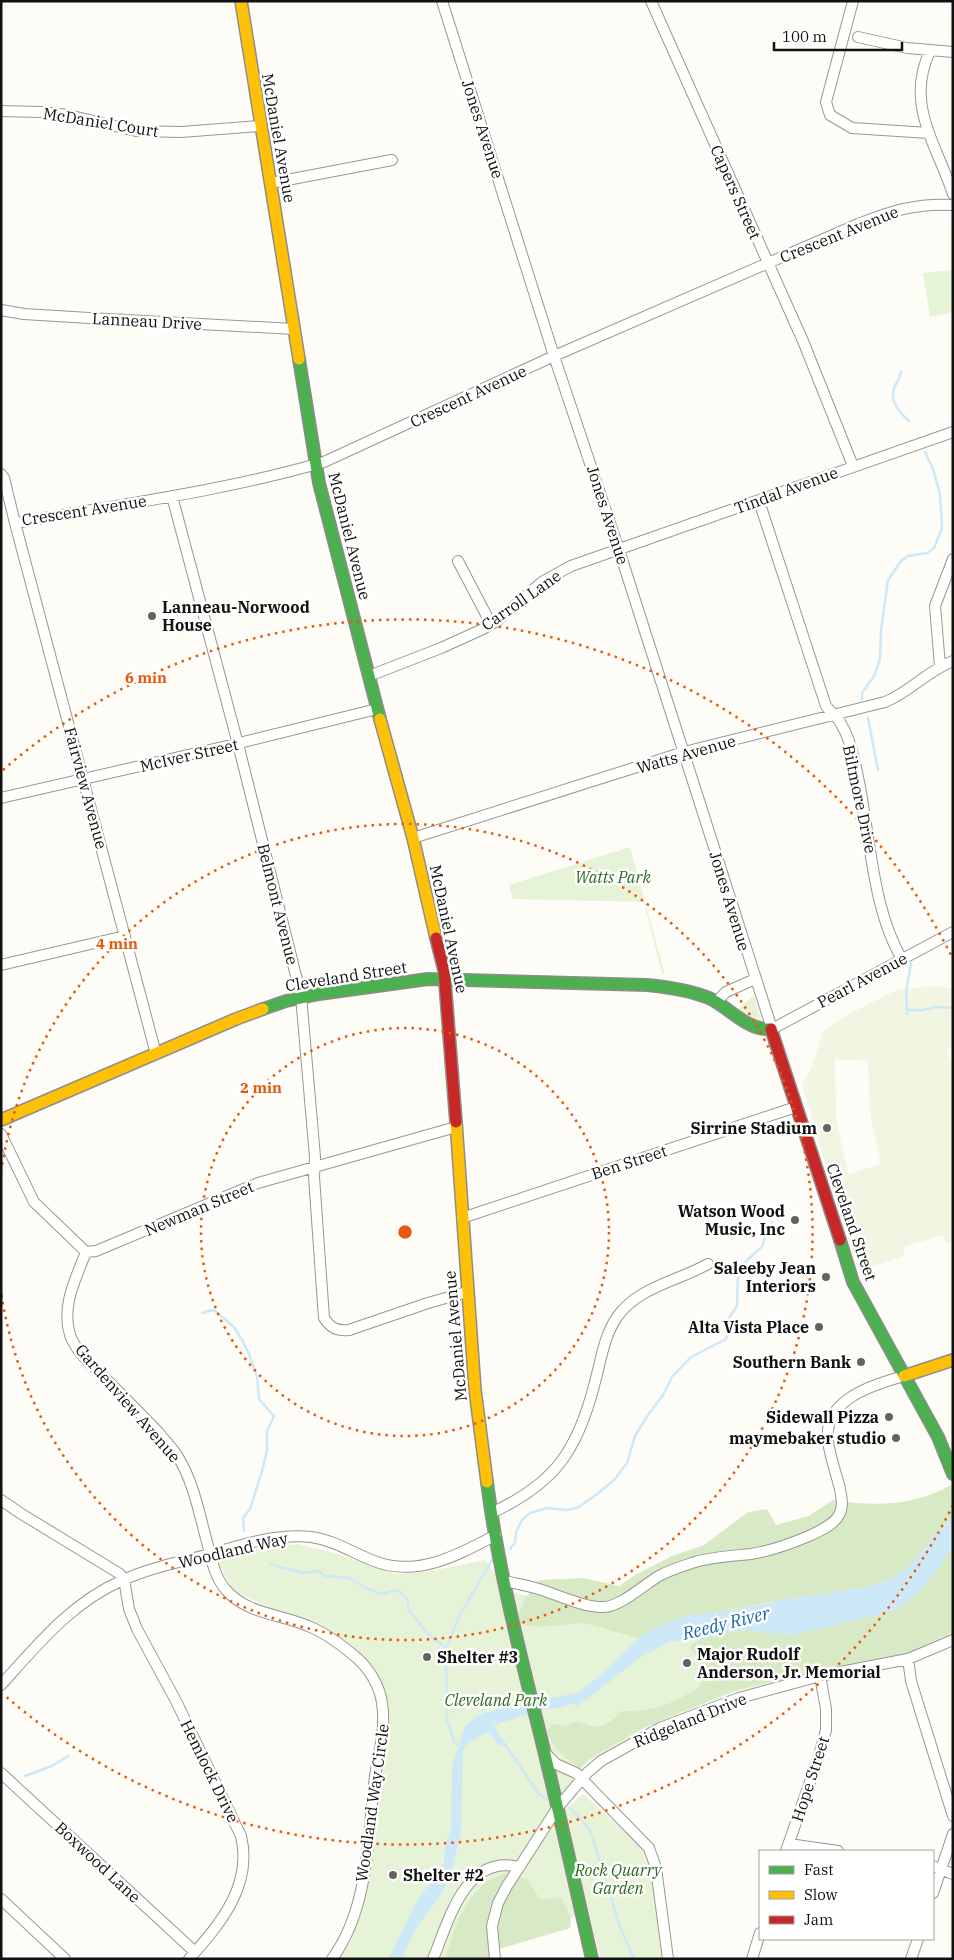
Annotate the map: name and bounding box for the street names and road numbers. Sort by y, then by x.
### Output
street label: McDaniel Avenue [258,72,300,204]
street label: Jones Avenue [458,77,508,181]
street label: McDaniel Court [42,103,161,141]
street label: Capers Street [706,142,766,243]
street label: Crescent Avenue [777,201,901,267]
street label: Lanneau Drive [92,308,202,334]
street label: Crescent Avenue [407,360,529,432]
street label: Tindal Avenue [731,462,841,518]
street label: Jones Avenue [583,463,633,567]
street label: McDaniel Avenue [324,470,376,602]
street label: Crescent Avenue [20,490,148,530]
street label: Carroll Lane [477,565,565,635]
street label: Fairview Avenue [60,725,112,851]
street label: Watts Avenue [634,730,738,778]
street label: McIver Street [138,734,241,776]
street label: Biltmore Drive [839,743,881,855]
street label: Belmont Avenue [253,841,303,967]
street label: Jones Avenue [705,849,755,953]
street label: McDaniel Avenue [426,863,472,995]
street label: Pearl Avenue [814,948,910,1012]
street label: Cleveland Street [284,956,409,995]
street label: Ben Street [589,1140,670,1184]
street label: Cleveland Street [823,1161,882,1284]
street label: Newman Street [142,1176,257,1240]
street label: McDaniel Avenue [439,1270,471,1402]
street label: Gardenview Avenue [71,1340,185,1466]
street label: Woodland Way [176,1528,290,1572]
street label: Ridgeland Drive [630,1688,750,1752]
street label: Hemlock Drive [176,1716,244,1826]
street label: Woodland Way Circle [351,1723,393,1883]
street label: Hope Street [787,1733,833,1824]
street label: Boxwood Lane [51,1817,145,1907]

